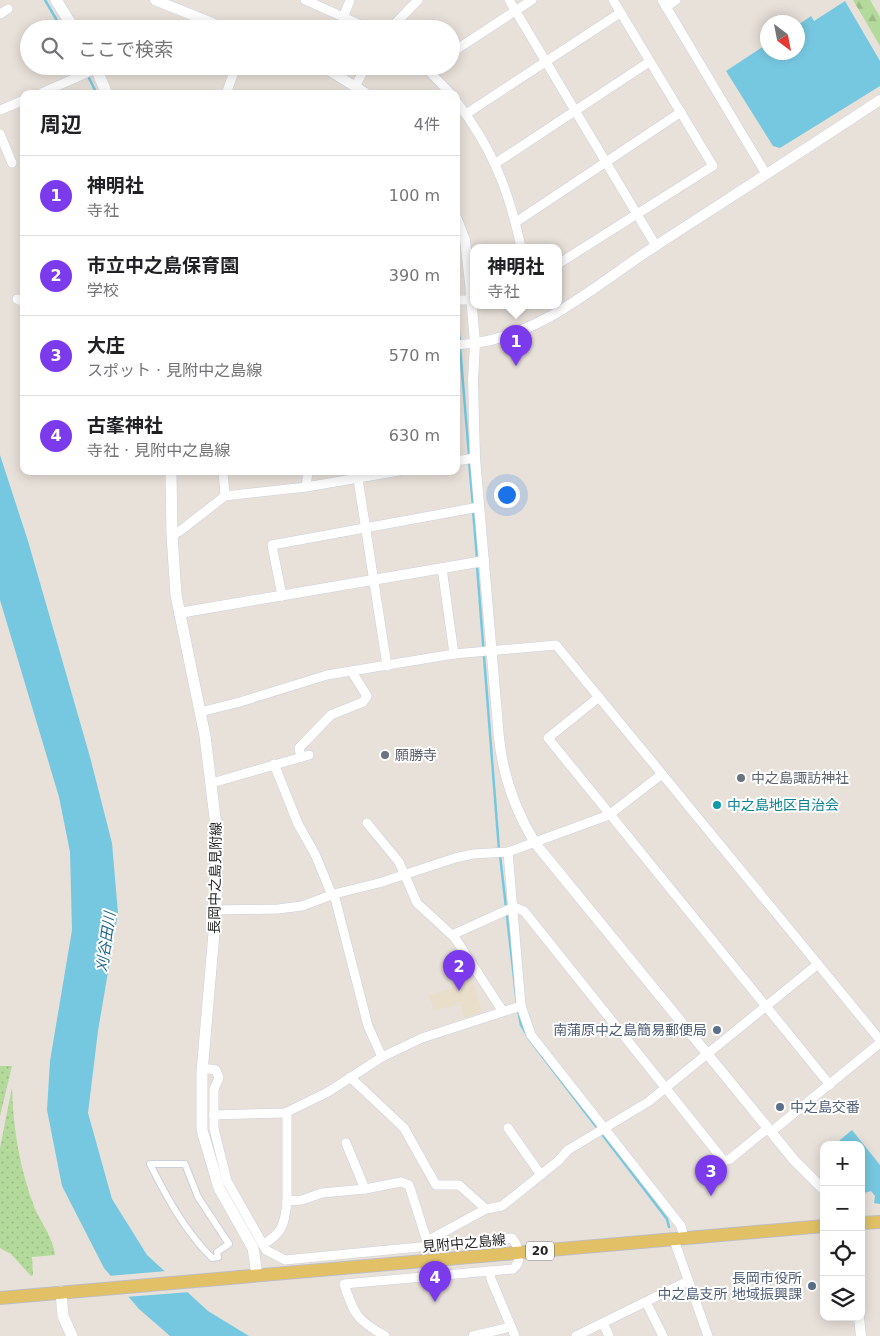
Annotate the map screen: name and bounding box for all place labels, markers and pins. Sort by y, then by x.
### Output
pin: 1 [500,325,532,366]
place label: 願勝寺 [395,747,437,763]
marker: 願勝寺 [379,749,391,761]
place label: 中之島諏訪神社 [751,770,849,786]
marker: 中之島諏訪神社 [735,772,747,784]
place label: 中之島地区自治会 [727,797,839,813]
marker: 中之島地区自治会 [711,799,723,811]
pin: 2 [443,950,475,991]
place label: 南蒲原中之島簡易郵便局 [553,1022,707,1038]
marker: 南蒲原中之島簡易郵便局 [711,1024,723,1036]
place label: 中之島交番 [790,1099,860,1115]
marker: 中之島交番 [774,1101,786,1113]
pin: 3 [695,1155,727,1196]
pin: 4 [419,1261,451,1302]
place label: 長岡市役所 中之島支所 地域振興課 [658,1270,802,1302]
marker: 長岡市役所 中之島支所 地域振興課 [806,1280,818,1292]

